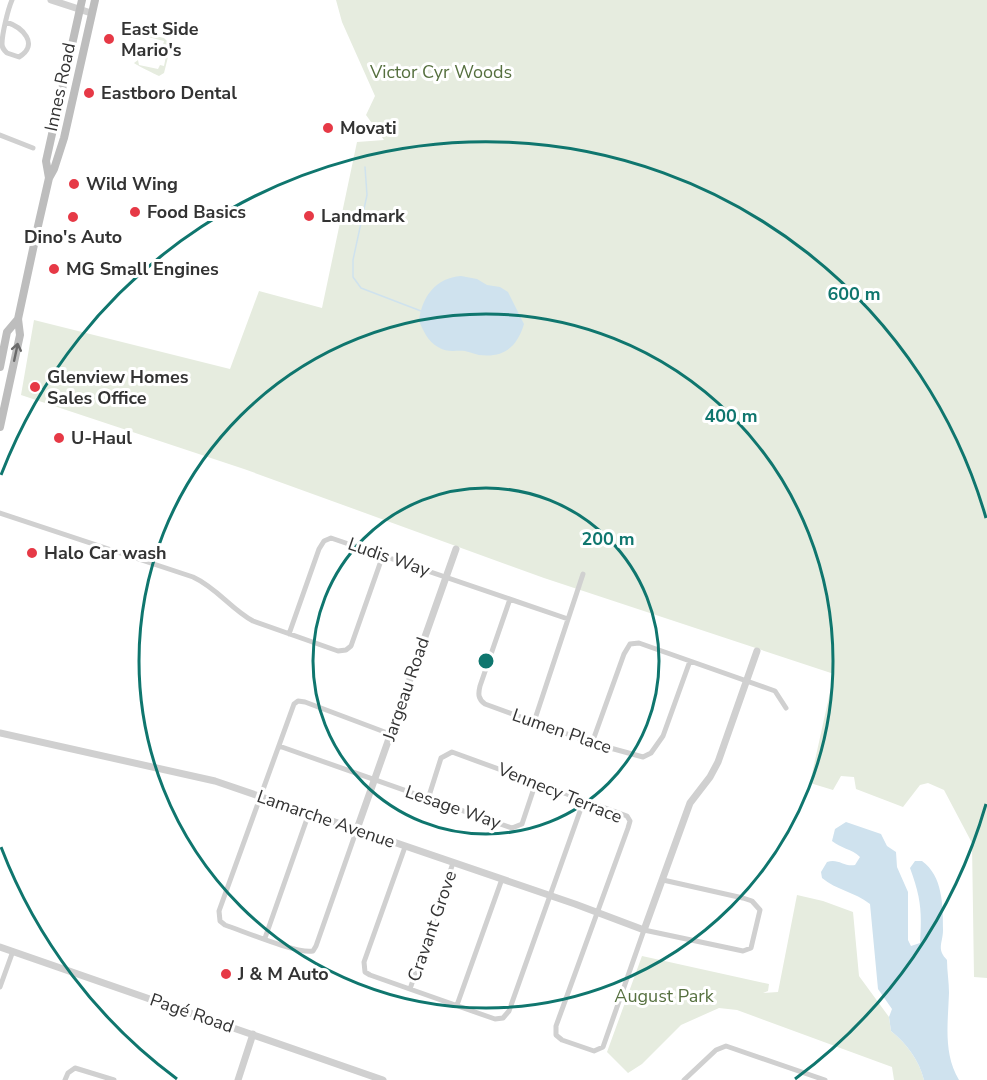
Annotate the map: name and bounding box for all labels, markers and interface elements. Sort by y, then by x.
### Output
place label: East Side Mario's [121,17,199,62]
marker: East Side Mario's [102,32,116,46]
street label: Innes Road [39,41,81,133]
park label: Victor Cyr Woods [369,60,512,84]
place label: Eastboro Dental [101,81,237,105]
marker: Eastboro Dental [82,86,96,100]
place label: Movati [340,116,396,140]
marker: Movati [321,121,335,135]
place label: Wild Wing [86,172,178,196]
marker: Wild Wing [67,177,81,191]
place label: Food Basics [147,200,246,224]
place label: Landmark [321,204,405,228]
marker: Food Basics [128,205,142,219]
marker: Landmark [302,209,316,223]
marker: Dino's Auto [66,210,80,224]
place label: Dino's Auto [24,225,122,249]
place label: MG Small Engines [66,257,219,281]
marker: MG Small Engines [47,262,61,276]
text: 600 m [827,282,881,306]
one-way arrow [11,343,22,363]
place label: Glenview Homes Sales Office [47,365,189,410]
marker: Glenview Homes Sales Office [28,380,42,394]
text: 400 m [704,404,758,428]
place label: U-Haul [71,426,132,450]
marker: U-Haul [52,431,66,445]
text: 200 m [581,527,635,551]
street label: Ludis Way [345,532,434,582]
place label: Halo Car wash [44,541,167,565]
marker: Halo Car wash [25,546,39,560]
street label: Jargeau Road [377,634,435,745]
centre of rings [476,651,496,671]
street label: Lumen Place [509,703,615,759]
street label: Vennecy Terrace [493,757,626,829]
street label: Lesage Way [402,779,505,835]
street label: Lamarche Avenue [254,784,398,854]
street label: Cravant Grove [402,867,462,985]
place label: J & M Auto [237,962,329,986]
marker: J & M Auto [219,967,233,981]
park label: August Park [614,984,715,1008]
street label: Pagé Road [147,987,237,1039]

